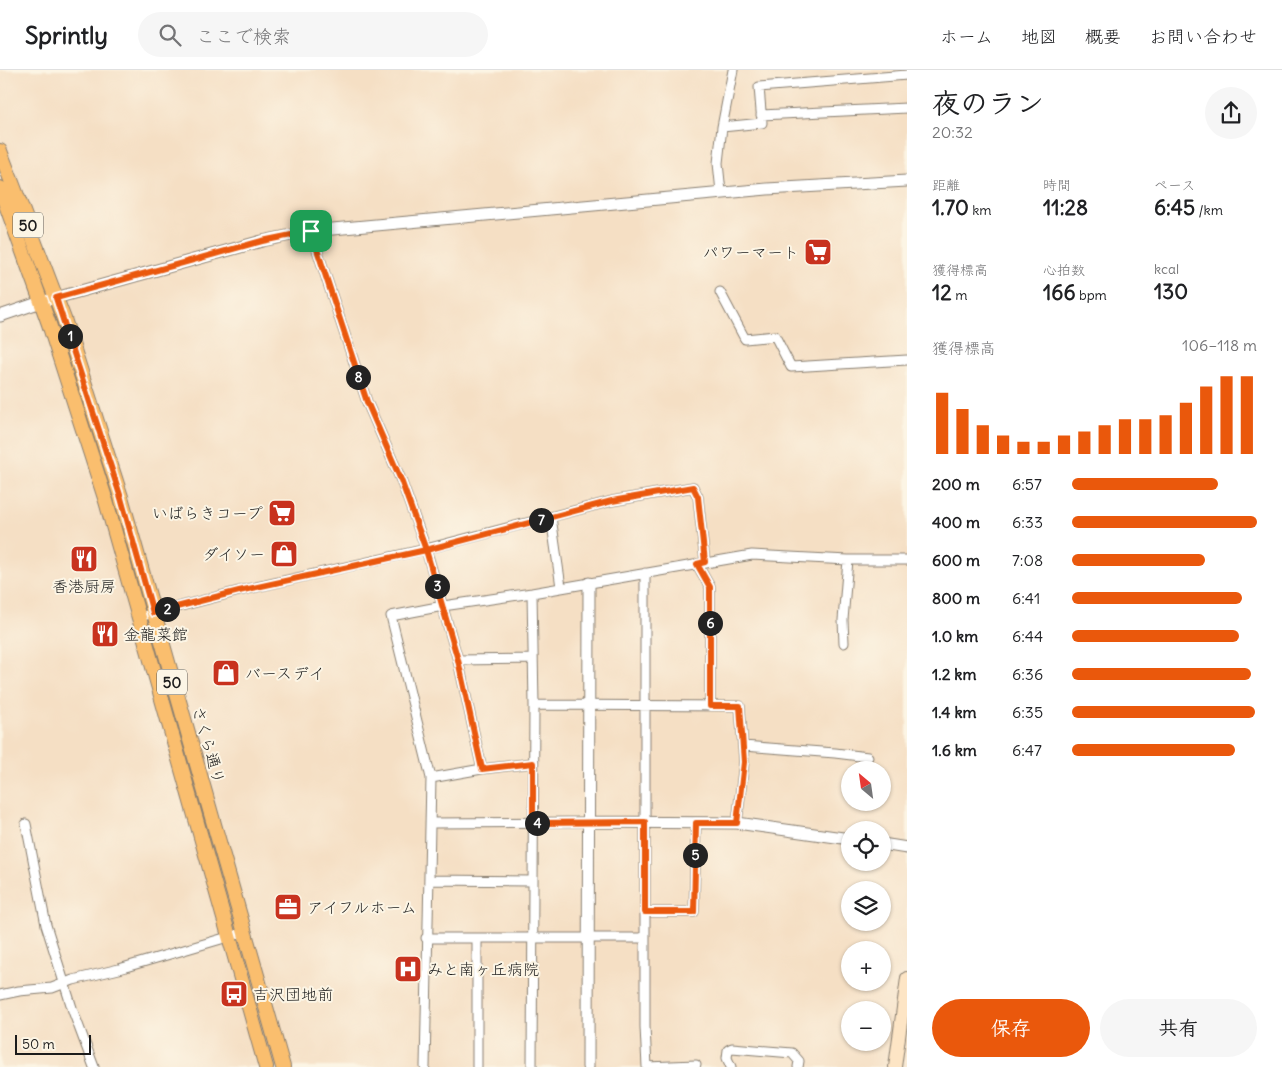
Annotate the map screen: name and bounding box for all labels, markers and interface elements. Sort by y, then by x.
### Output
search box [138,12,488,57]
text: Sprintly [25,20,108,50]
icon: search [156,21,184,49]
text: ここで検索 [196,24,291,48]
text: ホーム [940,25,993,48]
text: 地図 [1021,25,1057,48]
text: 概要 [1085,25,1121,48]
text: お問い合わせ [1149,25,1257,48]
text: 夜のラン [932,85,1044,121]
button: share [1205,87,1257,139]
text: 20:32 [932,122,973,142]
text: 距離 [932,176,960,194]
text: 時間 [1043,176,1071,194]
text: ペース [1154,176,1195,194]
text: 1.70 [932,194,969,221]
text: 11:28 [1043,194,1088,221]
text: 6:45 [1154,194,1195,221]
text: km [969,201,992,219]
text: /km [1195,201,1223,219]
pin [290,210,332,252]
road number: 50 [13,212,43,238]
icon: arrive [297,217,325,245]
supermarket icon: パワーマート [803,237,833,267]
place label: パワーマート [703,242,799,262]
text: kcal [1154,260,1179,278]
text: 獲得標高 [932,261,988,279]
text: 心拍数 [1043,261,1085,279]
text: 130 [1154,278,1188,305]
text: 12 [932,279,952,306]
text: 166 [1043,279,1076,306]
text: m [952,286,967,304]
text: bpm [1076,286,1107,304]
pin: 1 [58,324,82,348]
text: 1 [68,327,73,345]
text: 106–118 m [1182,335,1257,355]
text: 獲得標高 [932,338,996,358]
pin: 8 [346,364,370,390]
text: 8 [354,368,363,386]
text: 200 m [932,474,980,494]
text: 6:57 [1012,474,1042,494]
supermarket icon: いばらきコープ [267,498,297,528]
place label: いばらきコープ [152,503,263,523]
pin: 7 [528,508,554,532]
text: 7 [538,511,545,529]
text: 400 m [932,512,980,532]
text: 6:33 [1012,512,1043,532]
shop icon: ダイソー [269,539,299,569]
restaurant icon: 香港厨房 [69,544,99,574]
place label: ダイソー [203,544,265,564]
text: 600 m [932,550,980,570]
text: 7:08 [1012,550,1043,570]
pin: 3 [424,574,450,598]
place label: 香港厨房 [52,576,116,596]
text: 3 [434,577,441,595]
text: 800 m [932,588,980,608]
text: 6:41 [1012,588,1040,608]
pin: 2 [154,596,180,622]
text: 2 [164,600,171,618]
pin: 6 [698,610,722,636]
text: 6 [706,614,715,632]
restaurant icon: 金龍菜館 [90,619,120,649]
place label: 金龍菜館 [124,624,188,644]
text: 1.0 km [932,626,978,646]
text: 6:44 [1012,626,1043,646]
shop icon: バースデイ [211,658,241,688]
place label: バースデイ [245,663,324,683]
text: 1.2 km [932,664,976,684]
text: 6:36 [1012,664,1043,684]
road number: 50 [157,670,187,694]
text: 1.4 km [932,702,977,722]
text: 6:35 [1012,702,1043,722]
street label: さくら通り [188,704,230,786]
text: 1.6 km [932,740,977,760]
text: 6:47 [1012,740,1042,760]
north arrow [841,761,891,811]
map controls [841,761,891,1051]
pin: 4 [524,810,550,836]
text: 4 [533,814,542,832]
button: locate [841,821,891,871]
pin: 5 [682,842,708,868]
text: 5 [691,846,700,864]
button: layers [841,881,891,931]
office icon: アイフルホーム [273,892,303,922]
place label: アイフルホーム [307,897,417,917]
button: + [841,941,891,991]
hospital icon: みと南ヶ丘病院 [393,954,423,984]
place label: みと南ヶ丘病院 [427,959,539,979]
bus stop icon: 吉沢団地前 [219,979,249,1009]
place label: 吉沢団地前 [253,984,333,1004]
button: 保存 [932,999,1090,1057]
button: 共有 [1100,999,1257,1057]
button: − [841,1001,891,1051]
scale bar [15,1032,91,1055]
text: 50 m [22,1035,55,1053]

